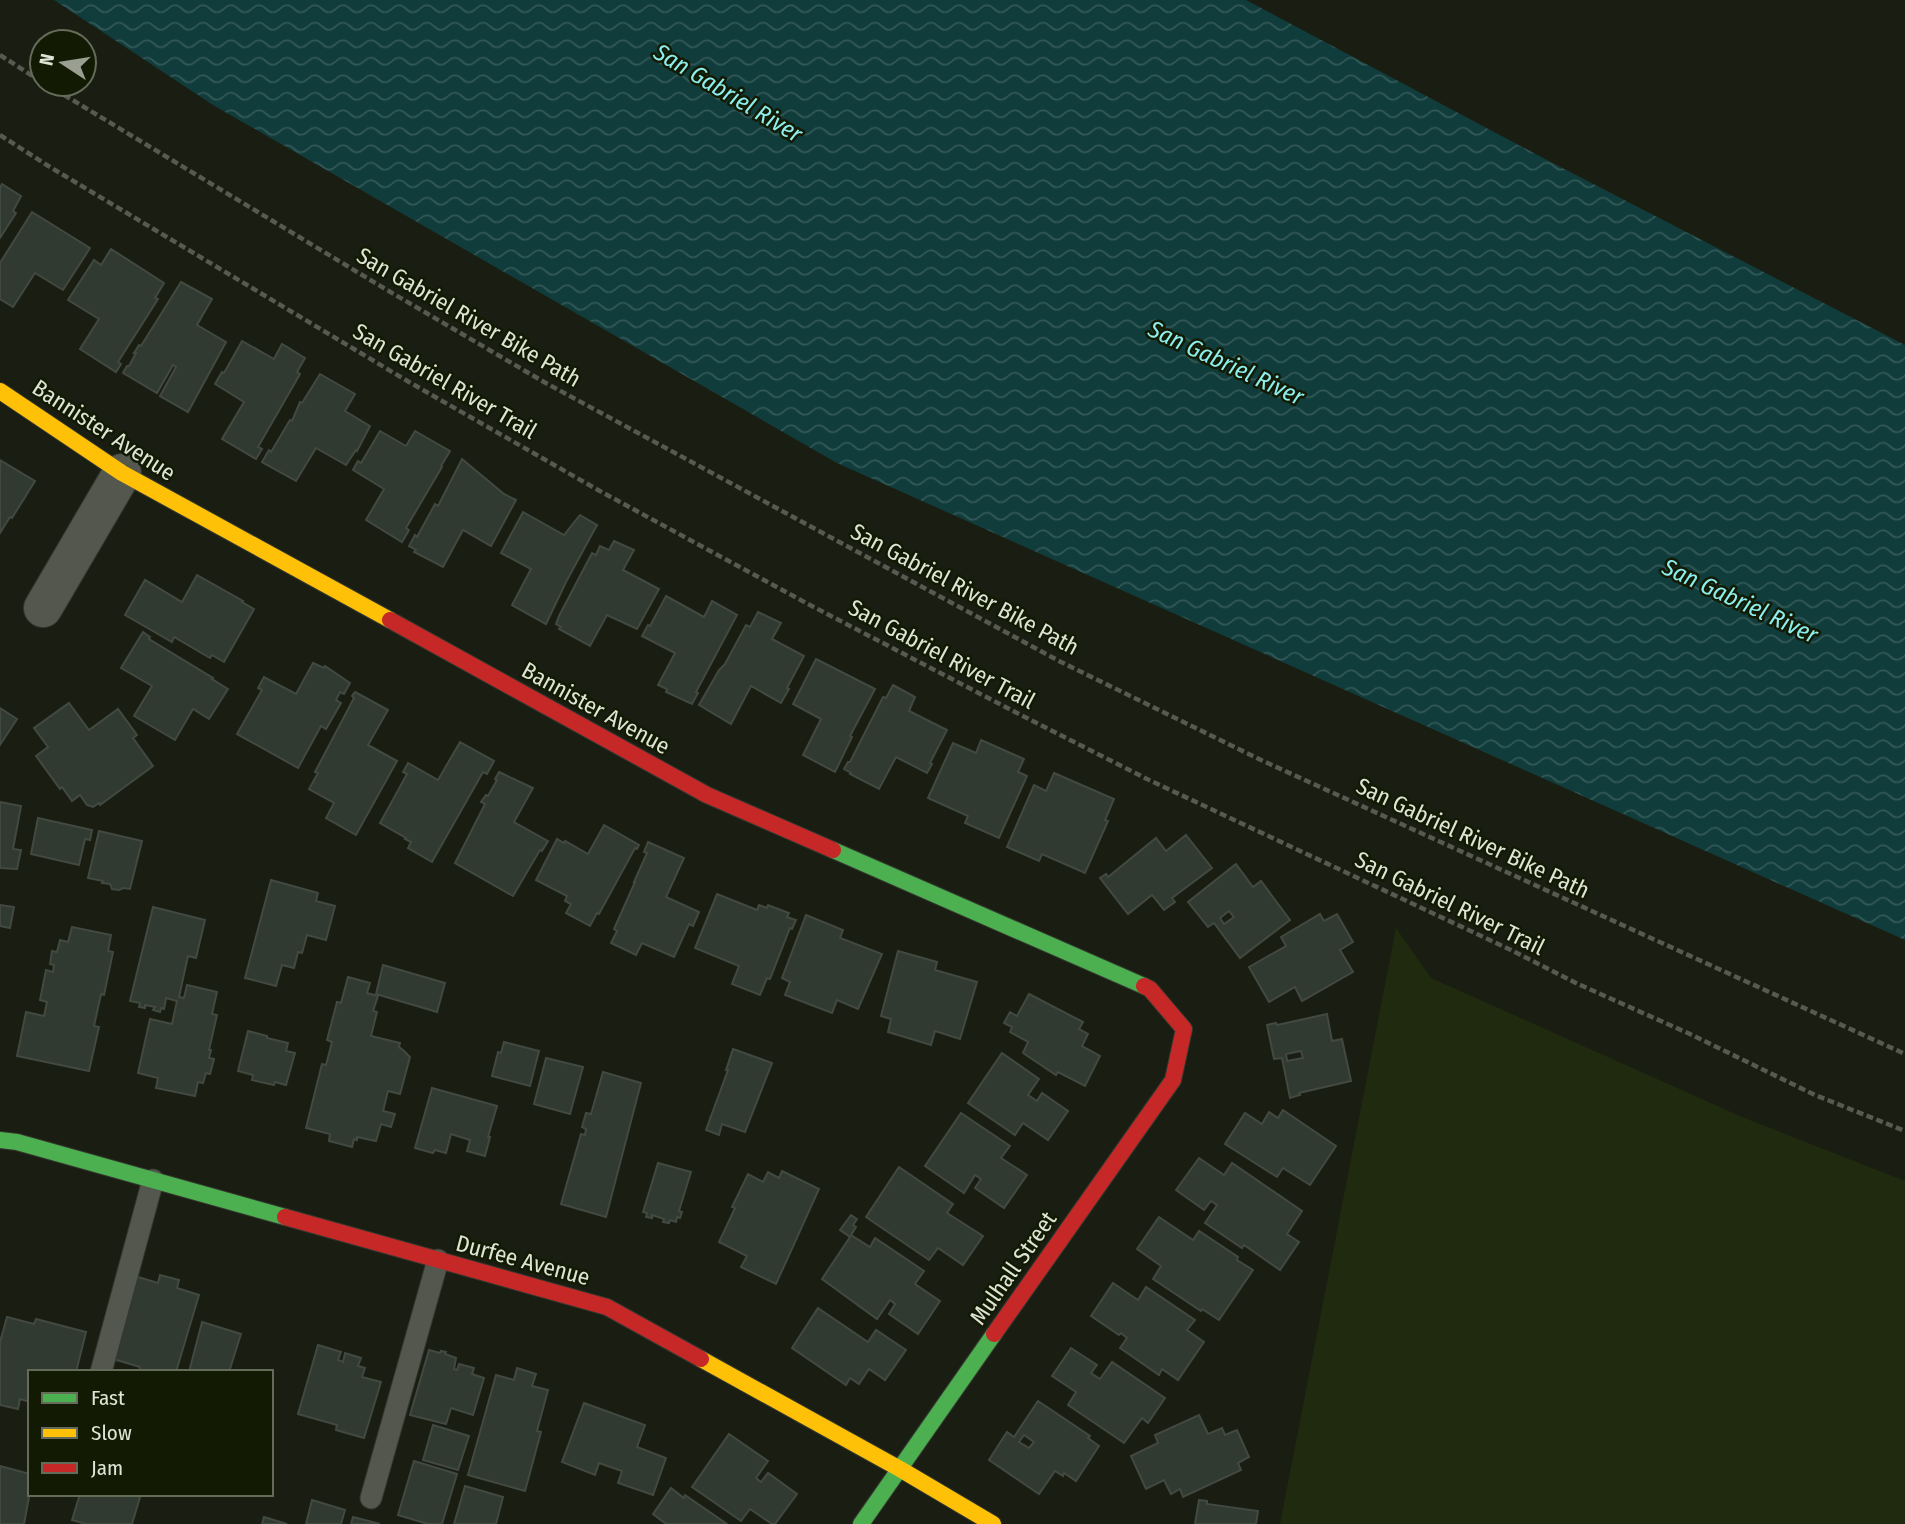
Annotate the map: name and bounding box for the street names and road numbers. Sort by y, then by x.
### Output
street label: San Gabriel River Bike Path [352,241,586,393]
street label: San Gabriel River Trail [348,317,542,445]
street label: Bannister Avenue [27,373,181,487]
street label: San Gabriel River Bike Path [846,517,1084,661]
street label: San Gabriel River Trail [844,593,1040,715]
street label: Bannister Avenue [517,656,675,760]
street label: San Gabriel River Bike Path [1352,772,1594,904]
street label: San Gabriel River Trail [1351,845,1549,961]
street label: Mulhall Street [964,1206,1063,1330]
street label: Durfee Avenue [453,1229,593,1291]

